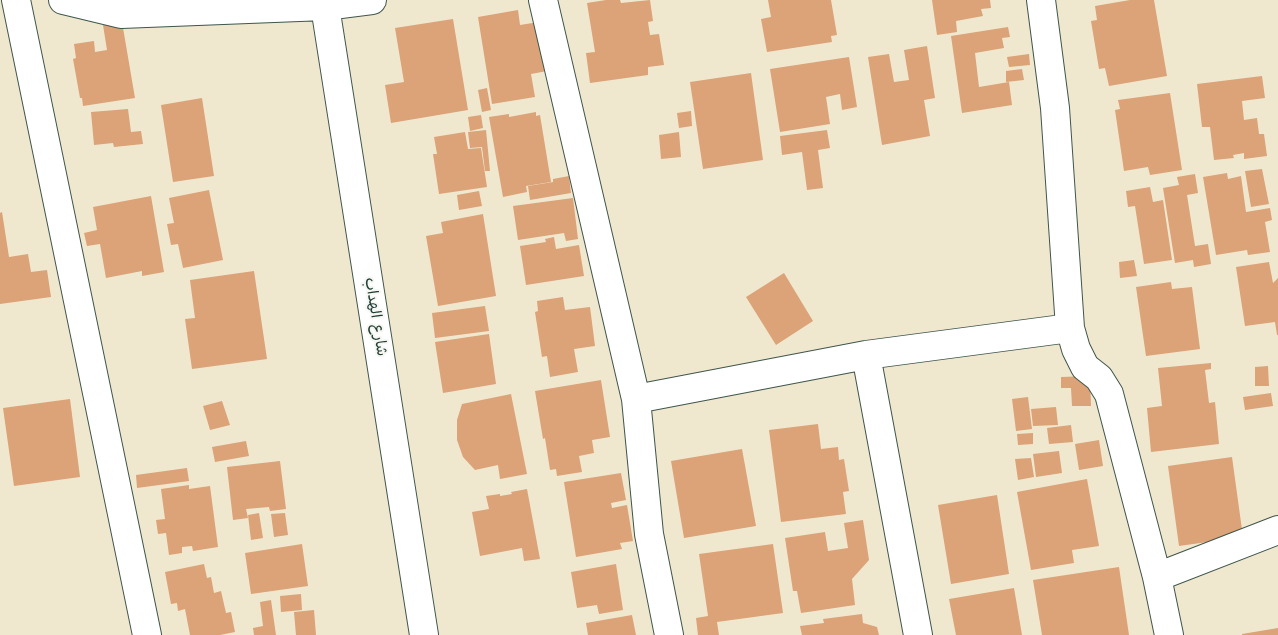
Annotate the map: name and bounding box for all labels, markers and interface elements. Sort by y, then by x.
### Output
street label: شارع الهداب [359,276,389,358]

